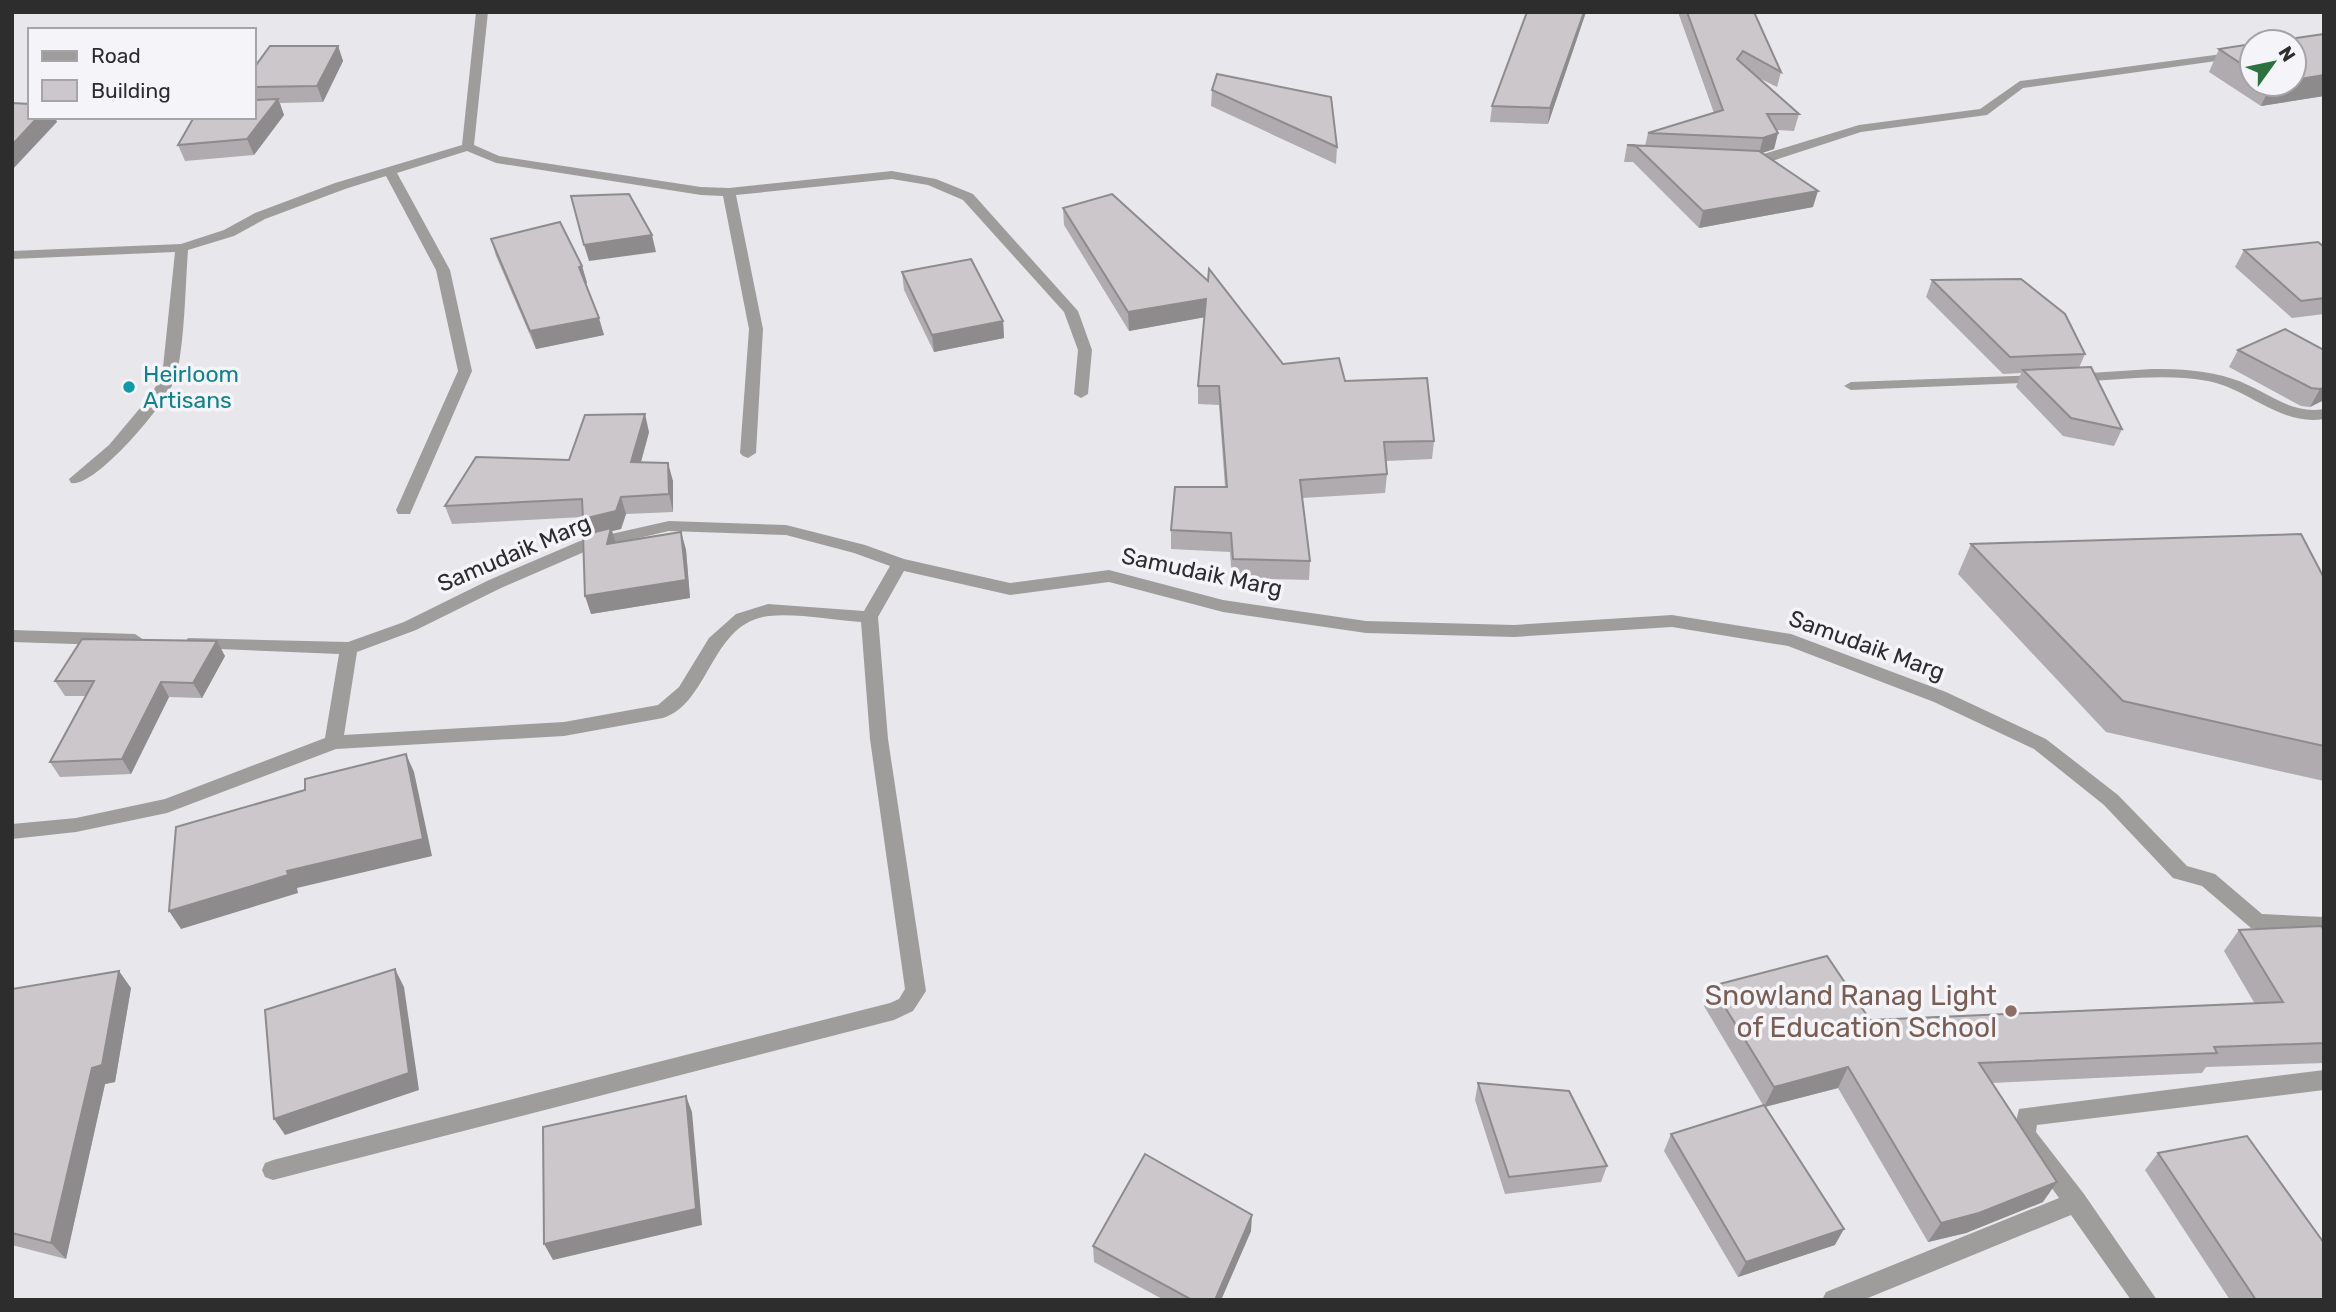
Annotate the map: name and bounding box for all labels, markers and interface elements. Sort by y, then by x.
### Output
legend [28,28,256,119]
north arrow [2238,28,2308,98]
text: N [2273,42,2300,66]
text: Road [91,43,141,68]
text: Building [91,78,171,103]
place label: Heirloom Artisans [143,360,239,414]
marker: Heirloom Artisans [121,379,137,395]
street label: Samudaik Marg [433,508,595,598]
street label: Samudaik Marg [1119,541,1285,603]
street label: Samudaik Marg [1785,604,1949,686]
place label: Snowland Ranag Light of Education School [1705,979,1997,1044]
marker: Snowland Ranag Light of Education School [2003,1003,2019,1019]

